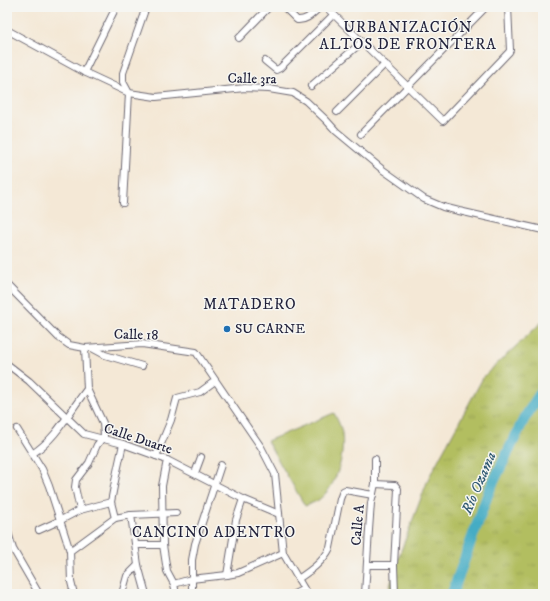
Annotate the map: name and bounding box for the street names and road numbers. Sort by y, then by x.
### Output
street label: Calle 3ra [227,70,277,88]
street label: Calle 18 [114,326,158,344]
street label: Calle Duarte [101,419,175,459]
street label: Calle A [347,503,369,546]

